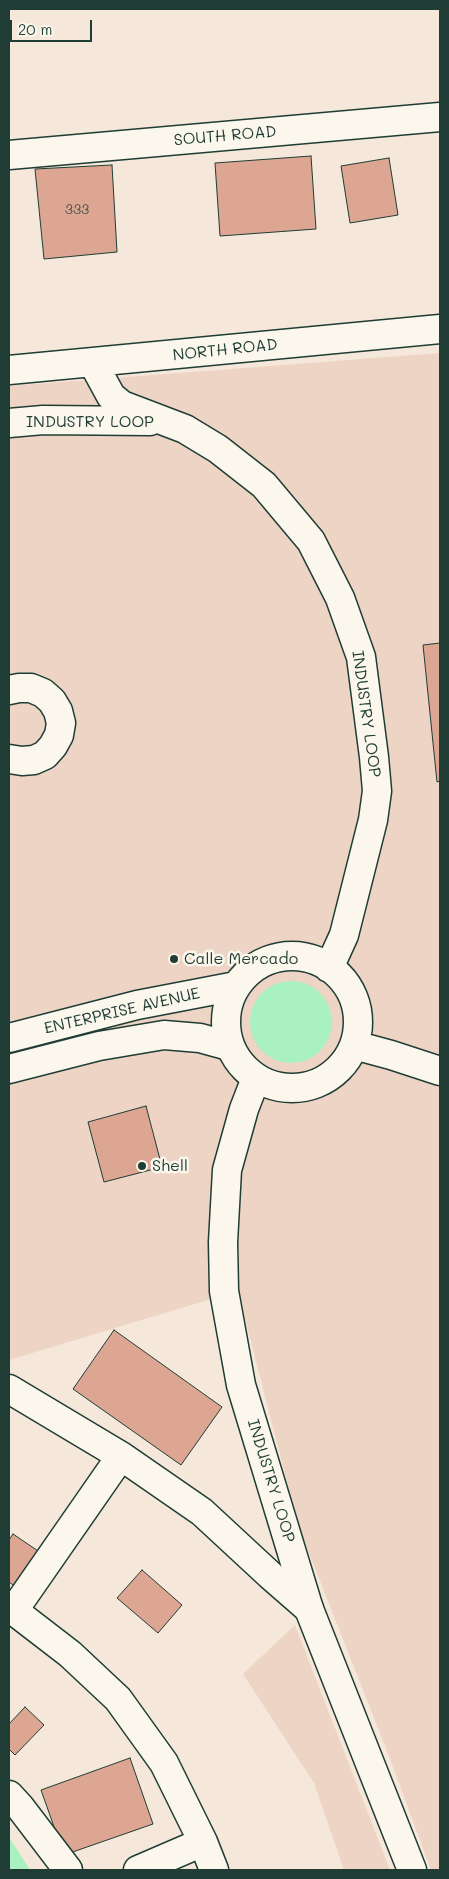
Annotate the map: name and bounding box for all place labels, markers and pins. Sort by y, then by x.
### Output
place label: Calle Mercado [184,949,298,969]
marker: Calle Mercado [168,953,180,965]
place label: Shell [152,1156,188,1176]
marker: Shell [136,1160,148,1172]

